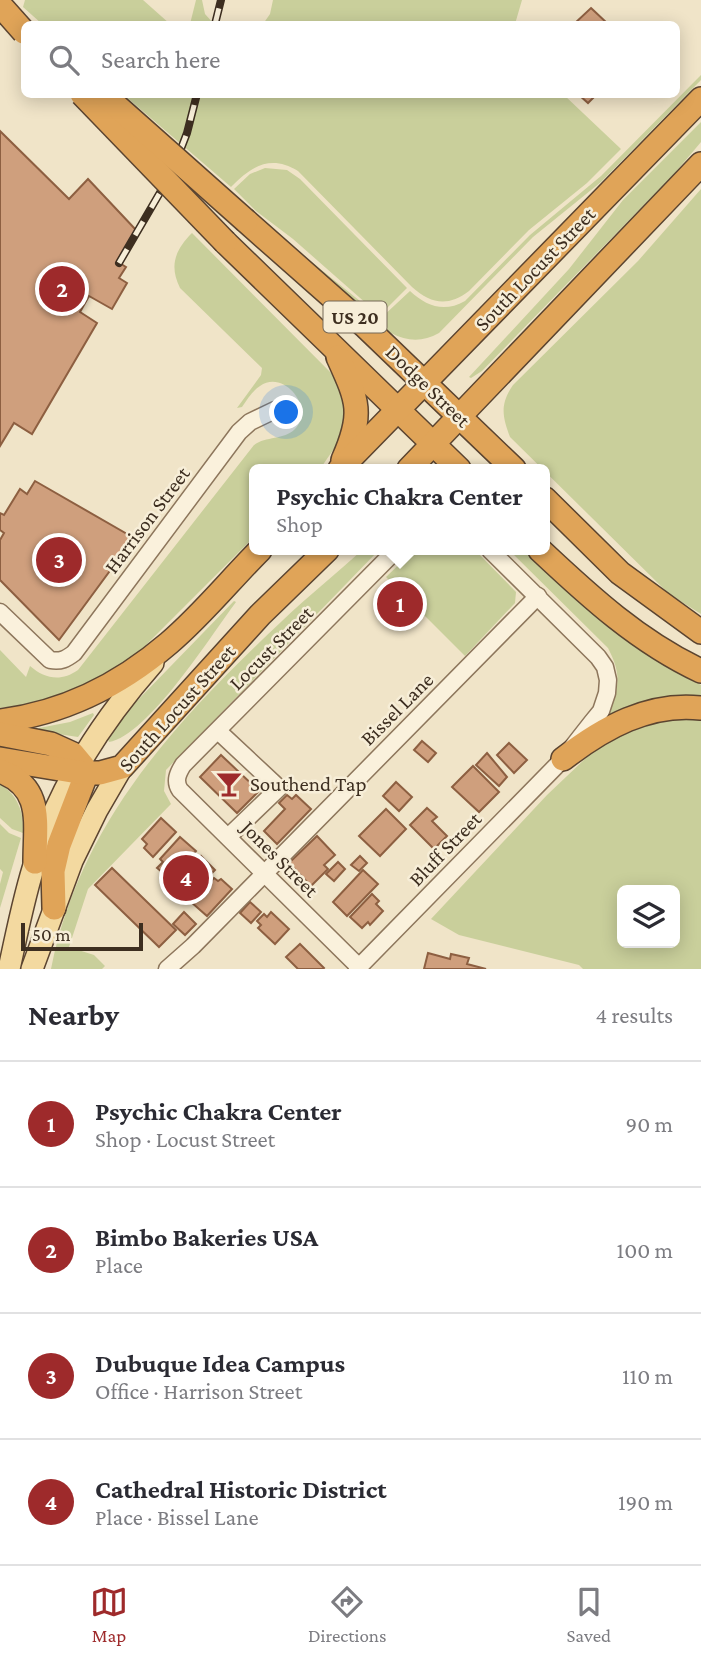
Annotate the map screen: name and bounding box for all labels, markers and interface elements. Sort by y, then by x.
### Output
search box [21,21,680,98]
icon: search [45,41,83,79]
text: Search here [101,45,220,74]
street label: South Locust Street [470,201,601,336]
pin: 2 [39,263,85,315]
road number: US 20 [324,302,386,332]
street label: Dodge Street [381,340,476,433]
your location [269,395,303,429]
street label: Harrison Street [99,461,195,578]
popup [249,464,550,555]
text: Psychic Chakra Center [276,482,523,511]
text: Shop [276,511,323,537]
pin: 3 [36,534,82,586]
pin: 1 [377,578,423,630]
street label: Locust Street [224,600,319,695]
street label: South Locust Street [114,639,241,776]
street label: Bissel Lane [356,668,438,750]
bar icon: Southend Tap [214,769,244,799]
place label: Southend Tap [250,772,367,796]
street label: Bluff Street [404,806,487,891]
street label: Jones Street [235,814,324,903]
pin: 4 [163,852,209,904]
map controls [617,885,680,948]
button: layers [617,885,680,948]
scale bar [21,920,144,952]
text: 50 m [32,924,71,945]
text: Nearby [28,998,119,1031]
text: 4 results [595,1002,673,1028]
text: Psychic Chakra Center [95,1097,342,1126]
text: 1 [47,1111,55,1137]
text: 90 m [626,1111,673,1137]
text: Shop · Locust Street [95,1126,275,1152]
text: Bimbo Bakeries USA [95,1223,318,1252]
text: 2 [45,1237,57,1263]
text: 100 m [617,1237,673,1263]
text: Place [95,1252,143,1278]
text: Dubuque Idea Campus [95,1349,345,1378]
text: 3 [45,1363,57,1389]
text: 110 m [622,1363,673,1389]
text: Office · Harrison Street [95,1378,302,1404]
text: Cathedral Historic District [95,1475,387,1504]
text: 4 [45,1489,57,1515]
text: 190 m [618,1489,673,1515]
text: Place · Bissel Lane [95,1504,259,1530]
tab: Map [90,1583,128,1646]
tab: Directions [308,1583,387,1646]
tab: Saved [566,1583,611,1646]

